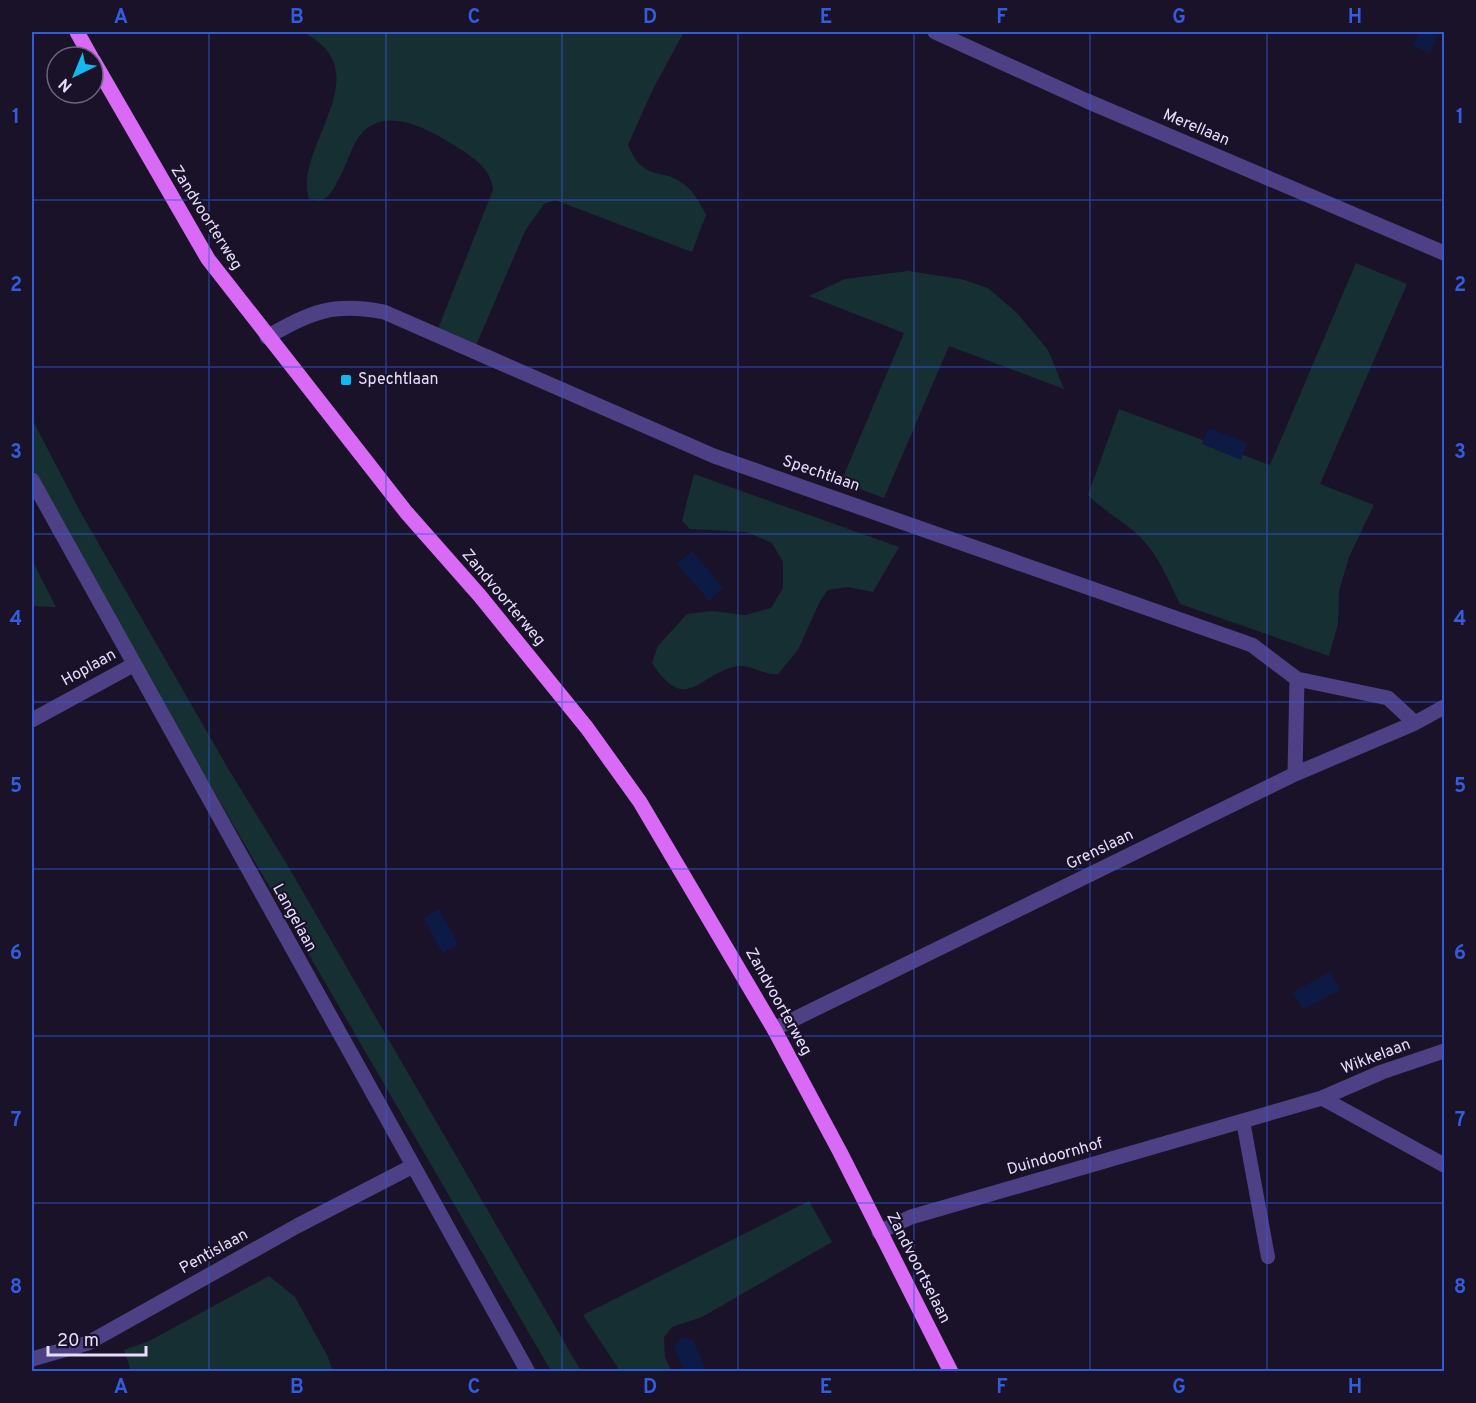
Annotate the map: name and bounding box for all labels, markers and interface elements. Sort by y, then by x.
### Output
text: A [114,5,128,31]
text: B [290,5,304,31]
text: C [468,5,480,31]
text: D [643,5,657,31]
text: E [820,5,832,31]
text: F [996,5,1008,31]
text: G [1172,5,1186,31]
text: H [1348,5,1362,31]
north arrow [45,45,105,105]
text: N [55,73,77,96]
text: 1 [12,105,20,131]
street label: Merellaan [1160,105,1232,151]
text: 1 [1456,105,1464,131]
street label: Zandvoorterweg [166,162,246,274]
text: 2 [10,273,22,299]
text: 2 [1454,273,1466,299]
place label: Spechtlaan [358,370,439,390]
marker: Spechtlaan [339,373,353,387]
text: 3 [10,440,22,466]
text: 3 [1454,440,1466,466]
street label: Spechtlaan [780,451,862,497]
street label: Zandvoorterweg [457,546,549,650]
text: 4 [10,607,22,633]
text: 4 [1454,607,1466,633]
street label: Hoplaan [58,645,120,691]
text: 5 [10,774,22,800]
text: 5 [1454,774,1466,800]
street label: Grenslaan [1063,825,1137,875]
street label: Langelaan [267,880,321,956]
text: 6 [10,941,22,967]
text: 6 [1454,941,1466,967]
street label: Zandvoorterweg [740,945,816,1059]
street label: Wikkelaan [1338,1035,1414,1079]
text: 7 [11,1108,21,1134]
text: 7 [1455,1108,1465,1134]
street label: Duindoornhof [1005,1134,1106,1180]
street label: Zandvoortselaan [881,1209,955,1327]
street label: Pentislaan [176,1225,252,1279]
text: 8 [10,1275,22,1301]
text: 8 [1454,1275,1466,1301]
scale bar [48,1319,146,1357]
text: 20 m [57,1330,99,1353]
text: A [114,1375,128,1401]
text: B [290,1375,304,1401]
text: C [468,1375,480,1401]
text: D [643,1375,657,1401]
text: E [820,1375,832,1401]
text: F [996,1375,1008,1401]
text: G [1172,1375,1186,1401]
text: H [1348,1375,1362,1401]

